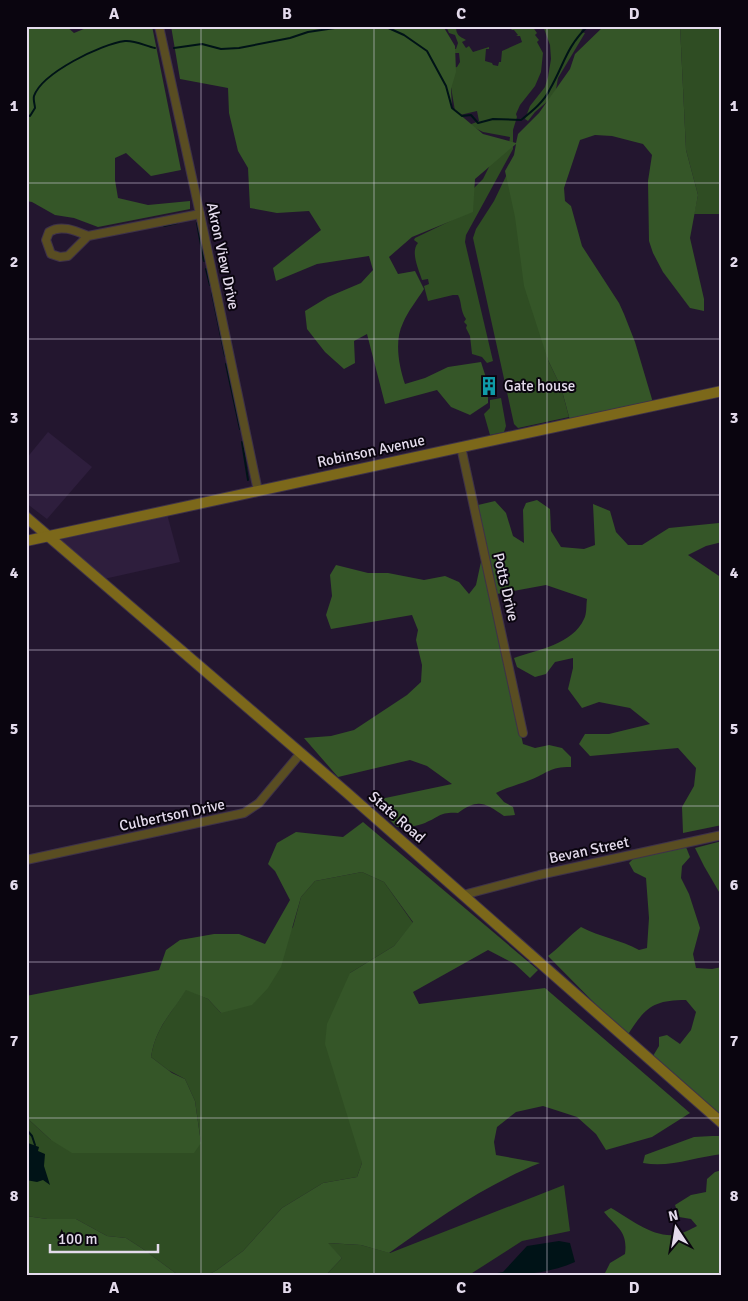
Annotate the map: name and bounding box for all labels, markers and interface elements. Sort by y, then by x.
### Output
text: A [109,4,120,24]
text: B [282,4,292,24]
text: C [456,4,466,24]
text: D [629,4,640,24]
text: 1 [10,96,19,116]
text: 1 [730,96,739,116]
street label: Akron View Drive [203,201,243,311]
text: 2 [10,252,18,272]
text: 2 [730,252,738,272]
building icon: Gate house [478,375,500,397]
place label: Gate house [504,377,575,395]
text: 3 [10,408,18,428]
text: 3 [730,408,738,428]
street label: Robinson Avenue [316,431,426,471]
street label: Potts Drive [489,551,523,623]
text: 4 [10,563,19,583]
text: 4 [730,563,739,583]
text: 5 [10,719,18,739]
text: 5 [730,719,738,739]
street label: State Road [365,788,429,846]
street label: Culbertson Drive [118,795,226,835]
street label: Bevan Street [547,833,631,867]
text: 6 [10,875,19,895]
text: 6 [730,875,739,895]
text: 7 [10,1031,19,1051]
text: 7 [730,1031,739,1051]
text: 8 [10,1186,19,1206]
text: 8 [730,1186,739,1206]
north arrow [650,1204,700,1254]
text: N [667,1206,680,1225]
scale bar [50,1221,158,1253]
text: 100 m [58,1230,98,1248]
text: A [109,1278,120,1298]
text: B [282,1278,292,1298]
text: C [456,1278,466,1298]
text: D [629,1278,640,1298]

